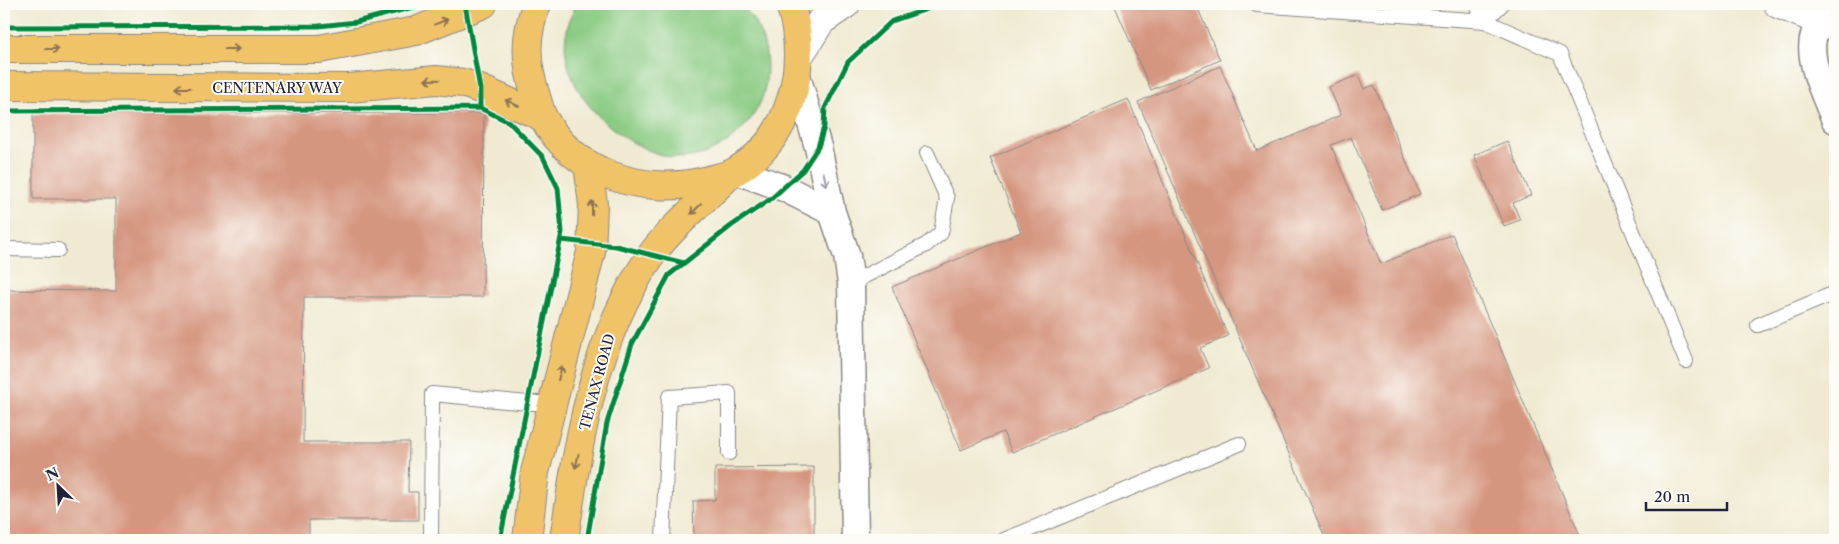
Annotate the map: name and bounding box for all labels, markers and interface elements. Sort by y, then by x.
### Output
one-way arrow [433,17,448,26]
one-way arrow [44,44,60,54]
one-way arrow [224,44,240,54]
one-way arrow [425,75,441,85]
street label: CENTENARY WAY [212,79,343,97]
one-way arrow [175,83,192,93]
one-way arrow [505,98,520,108]
one-way arrow [821,171,830,187]
one-way arrow [587,200,597,216]
one-way arrow [690,202,702,215]
street label: TENAX ROAD [575,332,619,432]
one-way arrow [556,365,565,381]
one-way arrow [572,452,581,468]
north arrow [32,462,82,512]
text: N [43,463,62,485]
scale bar [1646,479,1728,511]
text: 20 m [1654,487,1690,506]

